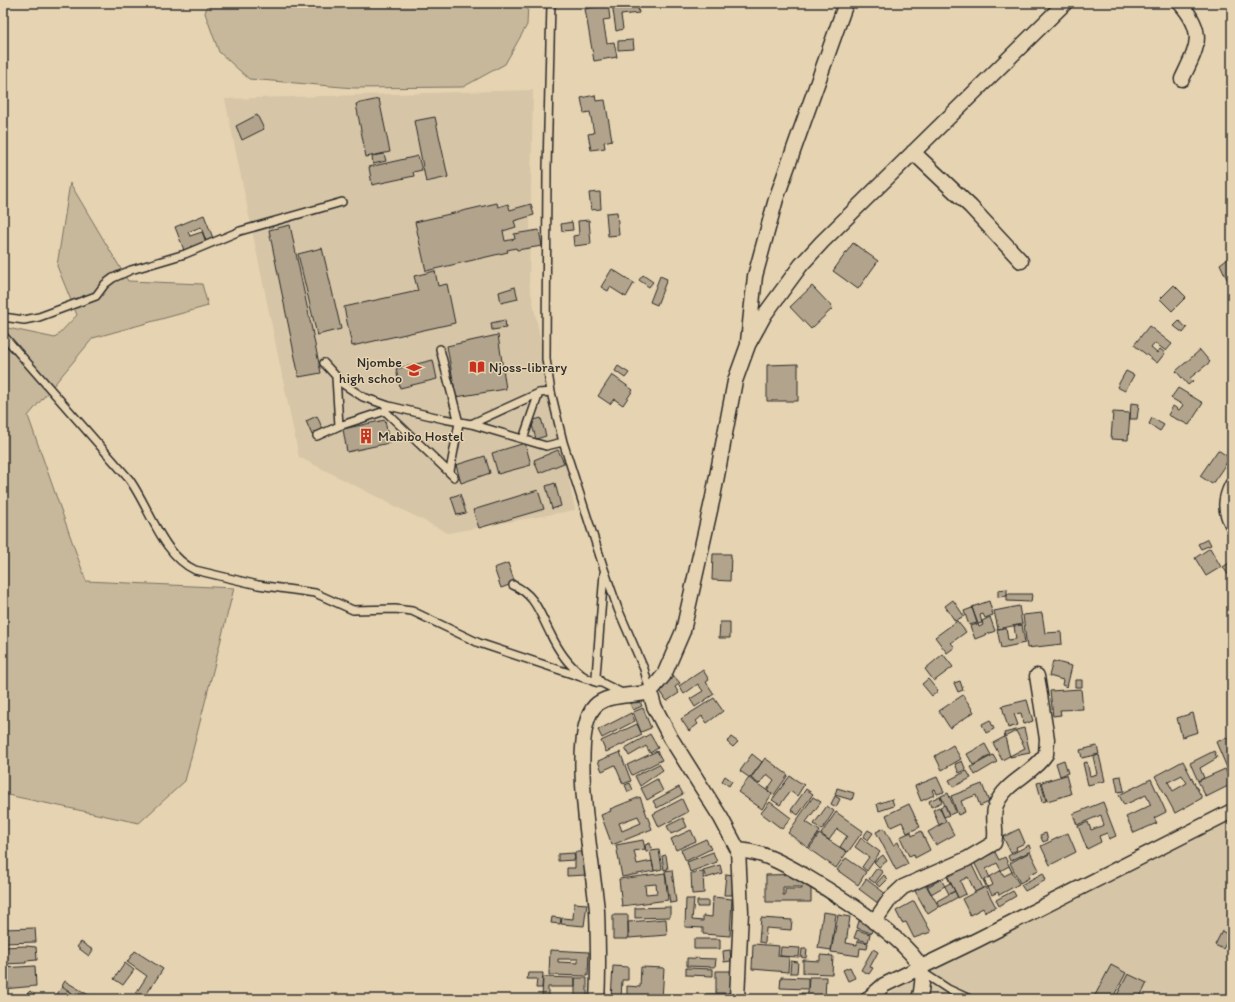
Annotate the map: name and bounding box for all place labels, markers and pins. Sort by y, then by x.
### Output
place label: Njombe high schoo [339,354,402,387]
library icon: Njoss-library [468,358,486,376]
place label: Njoss-library [489,359,567,376]
school or university icon: Njombe high schoo [405,361,423,379]
building icon: Mabibo Hostel [357,427,375,445]
place label: Mabibo Hostel [378,428,464,445]

